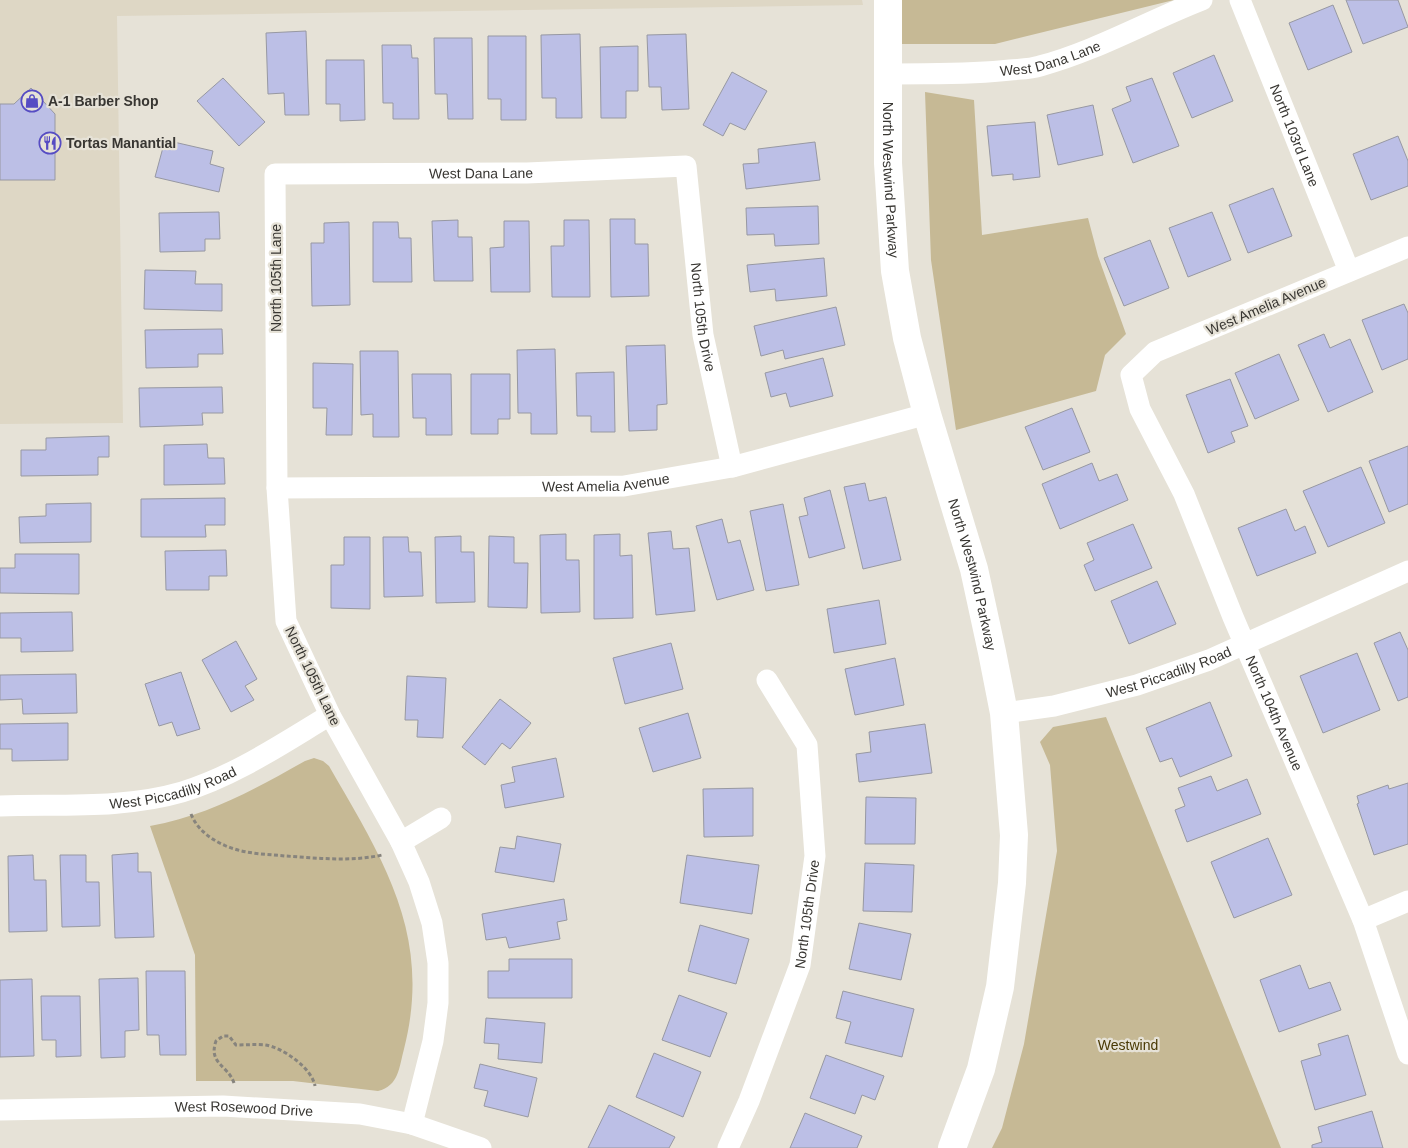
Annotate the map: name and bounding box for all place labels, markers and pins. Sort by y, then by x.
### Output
shop icon: A-1 Barber Shop [20,89,44,113]
place label: A-1 Barber Shop [48,93,158,109]
restaurant icon: Tortas Manantial [38,131,62,155]
place label: Tortas Manantial [66,135,176,151]

